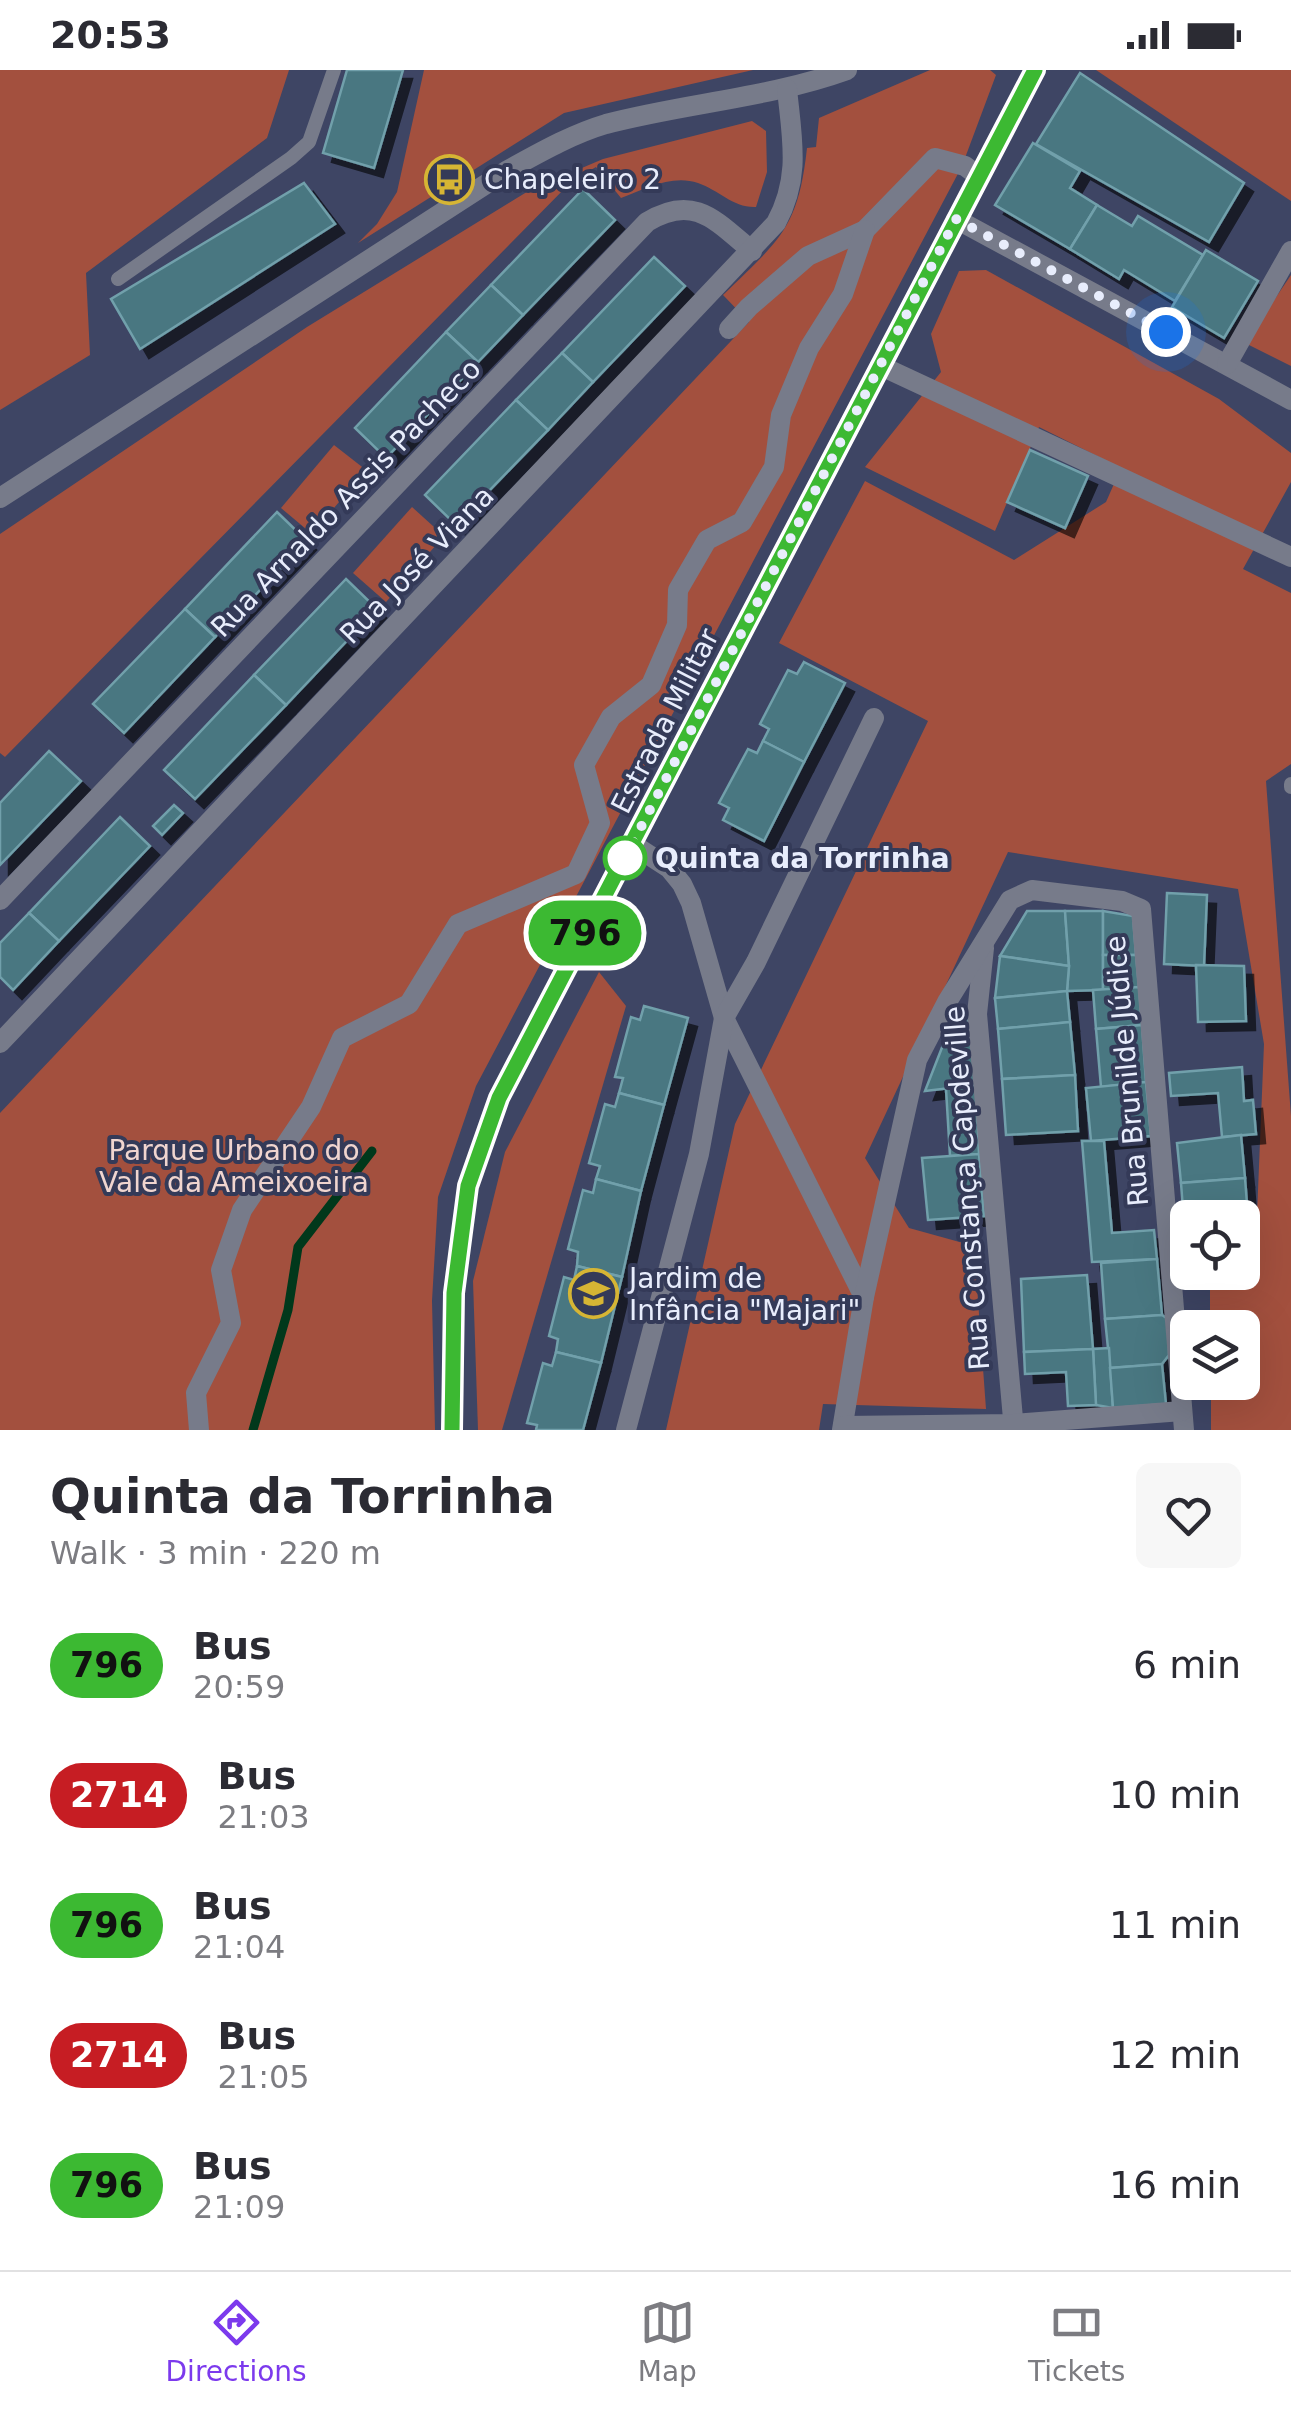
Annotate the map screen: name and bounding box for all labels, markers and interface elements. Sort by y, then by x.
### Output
text: 20:53 [50,13,171,57]
bus stop icon: Chapeleiro 2 [423,153,475,205]
place label: Chapeleiro 2 [484,163,661,196]
your location [1141,307,1191,357]
street label: Rua Arnaldo Assis Pacheco [204,352,488,644]
street label: Rua José Viana [333,479,501,651]
street label: Estrada Militar [604,623,726,819]
marker: Quinta da Torrinha [604,837,646,879]
place label: Quinta da Torrinha [655,842,950,875]
line badge: 796 [528,900,642,966]
text: 796 [548,913,622,953]
street label: Rua Brunilde Júdice [1099,934,1155,1208]
street label: Rua Constança Capdeville [938,1005,996,1371]
park label: Parque Urbano do Vale da Ameixoeira [99,1134,369,1199]
map controls [1170,1200,1260,1400]
button: locate [1170,1200,1260,1290]
place label: Jardim de Infância "Majari" [627,1262,860,1327]
school or university icon: Jardim de Infância "Majari" [568,1268,620,1320]
button: layers [1170,1310,1260,1400]
button: heart [1136,1463,1241,1568]
text: Quinta da Torrinha [50,1468,555,1524]
text: Walk · 3 min · 220 m [50,1534,381,1572]
text: Bus [193,1624,272,1668]
text: 6 min [1133,1643,1241,1687]
text: 796 [70,1645,143,1685]
text: 20:59 [193,1668,285,1706]
text: Bus [217,1754,296,1798]
text: 10 min [1109,1773,1241,1817]
text: 2714 [70,1775,167,1815]
text: 21:03 [217,1798,310,1836]
text: Bus [193,1884,272,1928]
text: 11 min [1109,1903,1241,1947]
text: 796 [70,1905,143,1945]
text: 21:04 [193,1928,285,1966]
text: Bus [217,2014,296,2058]
text: 12 min [1109,2033,1241,2077]
text: 2714 [70,2035,167,2075]
text: 21:05 [217,2058,310,2096]
text: Bus [193,2144,272,2188]
text: 16 min [1109,2163,1241,2207]
text: 796 [70,2165,143,2205]
text: 21:09 [193,2188,285,2226]
tab: Directions [166,2295,307,2388]
tab: Map [638,2295,697,2388]
tab: Tickets [1028,2295,1125,2388]

